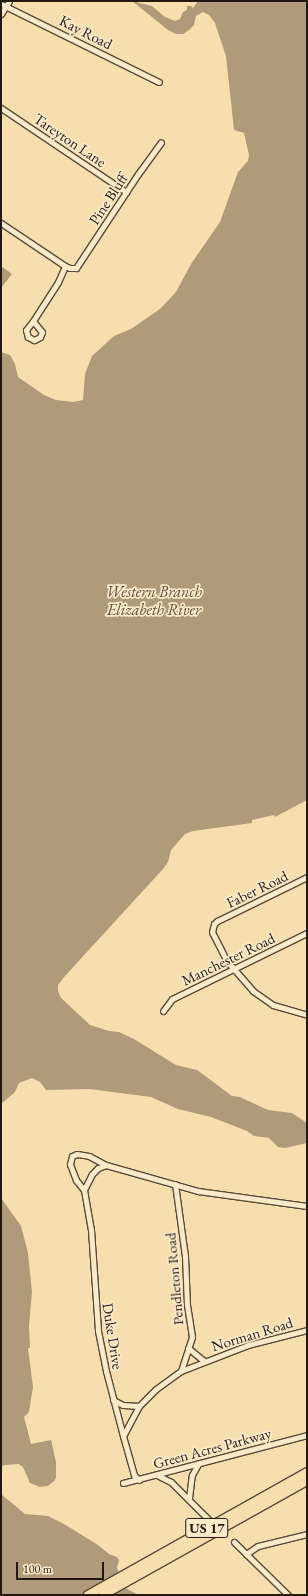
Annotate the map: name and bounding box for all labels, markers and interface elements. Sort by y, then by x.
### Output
street label: Kay Road [57,11,115,53]
street label: Tareyton Lane [30,109,110,171]
street label: Pine Bluff [85,170,131,228]
water label: Western Branch Elizabeth River [106,582,202,620]
street label: Faber Road [223,866,291,912]
street label: Manchester Road [178,929,278,989]
street label: Pendleton Road [161,1232,187,1326]
street label: Duke Drive [99,1301,127,1371]
street label: Norman Road [209,1313,295,1355]
street label: Green Acres Parkway [151,1424,273,1472]
road number: US 17 [185,1516,229,1540]
scale bar [18,1554,106,1580]
text: 100 m [23,1561,52,1577]

